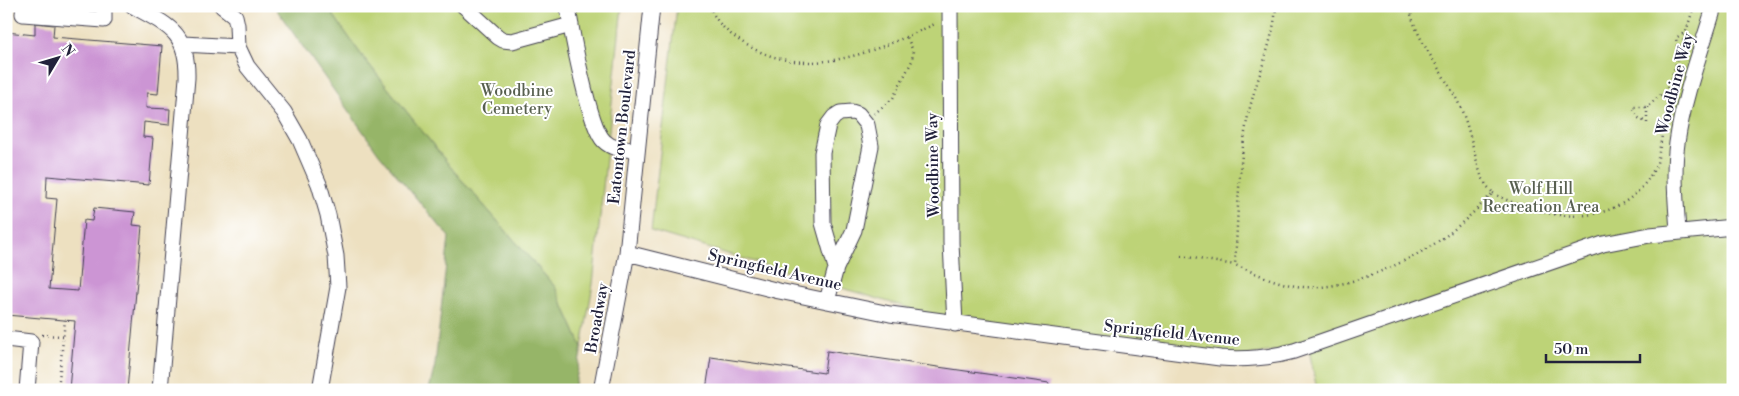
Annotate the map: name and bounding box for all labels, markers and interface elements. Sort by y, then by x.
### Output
street label: Woodbine Way [1651,30,1698,138]
north arrow [32,32,82,82]
text: N [57,41,78,61]
street label: Eatontown Boulevard [604,49,640,205]
park label: Woodbine Cemetery [480,81,553,119]
street label: Woodbine Way [922,112,944,219]
park label: Wolf Hill Recreation Area [1483,179,1600,217]
street label: Springfield Avenue [706,245,844,295]
street label: Broadway [581,281,613,356]
street label: Springfield Avenue [1103,316,1241,350]
scale bar [1546,331,1640,363]
text: 50 m [1554,340,1588,359]

